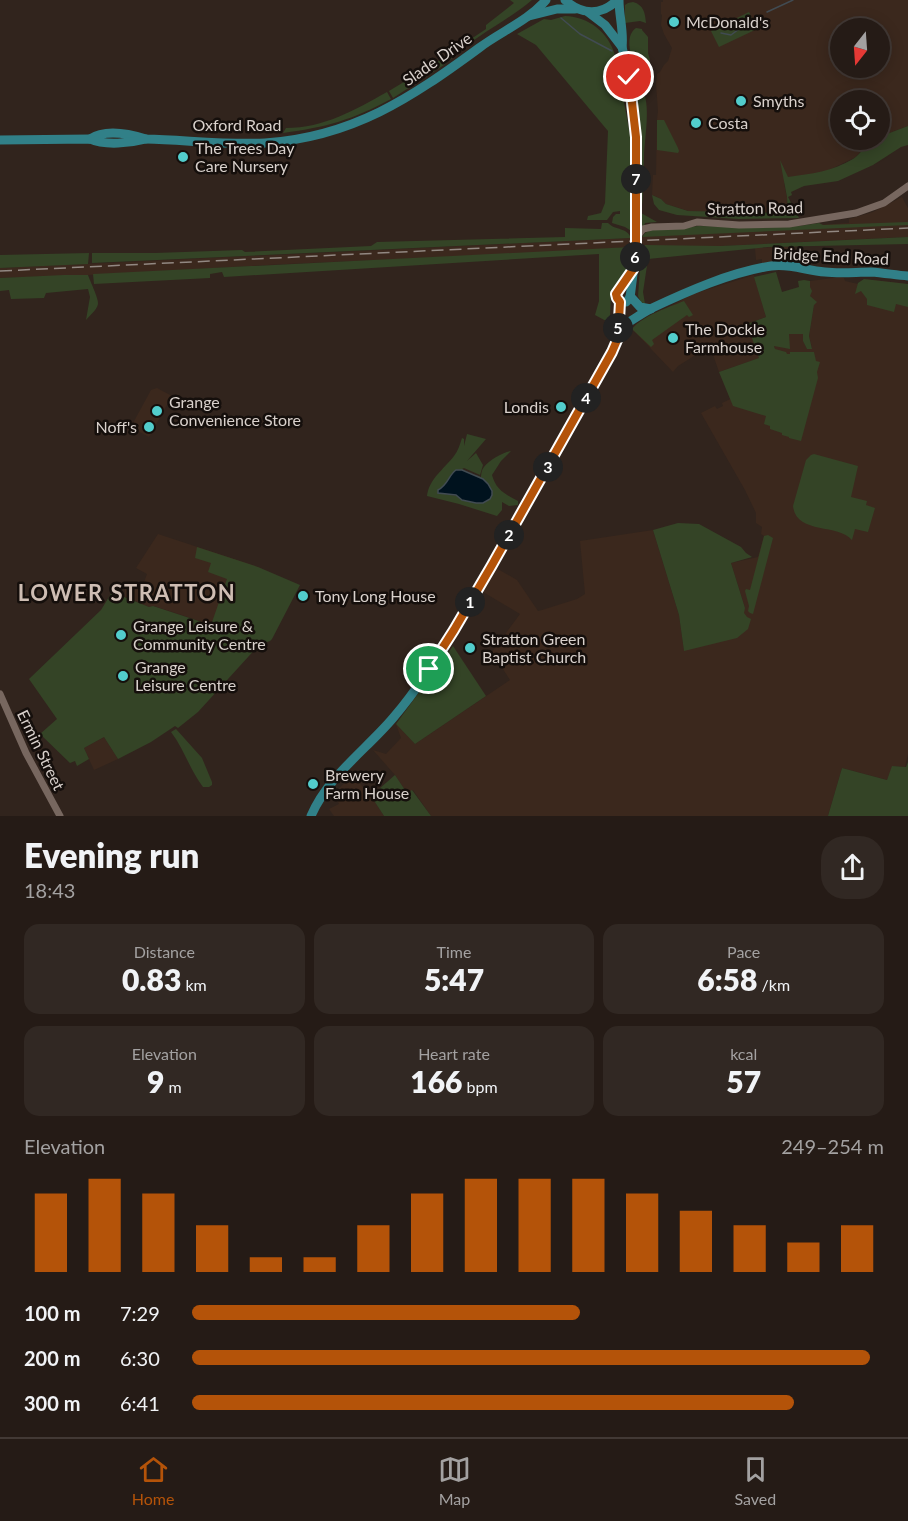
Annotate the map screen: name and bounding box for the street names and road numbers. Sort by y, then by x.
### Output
street label: Slade Drive [399,28,475,89]
street label: Oxford Road [193,115,282,134]
street label: Stratton Road [707,197,803,218]
street label: Bridge End Road [773,243,889,268]
street label: Ermin Street [14,707,69,793]

